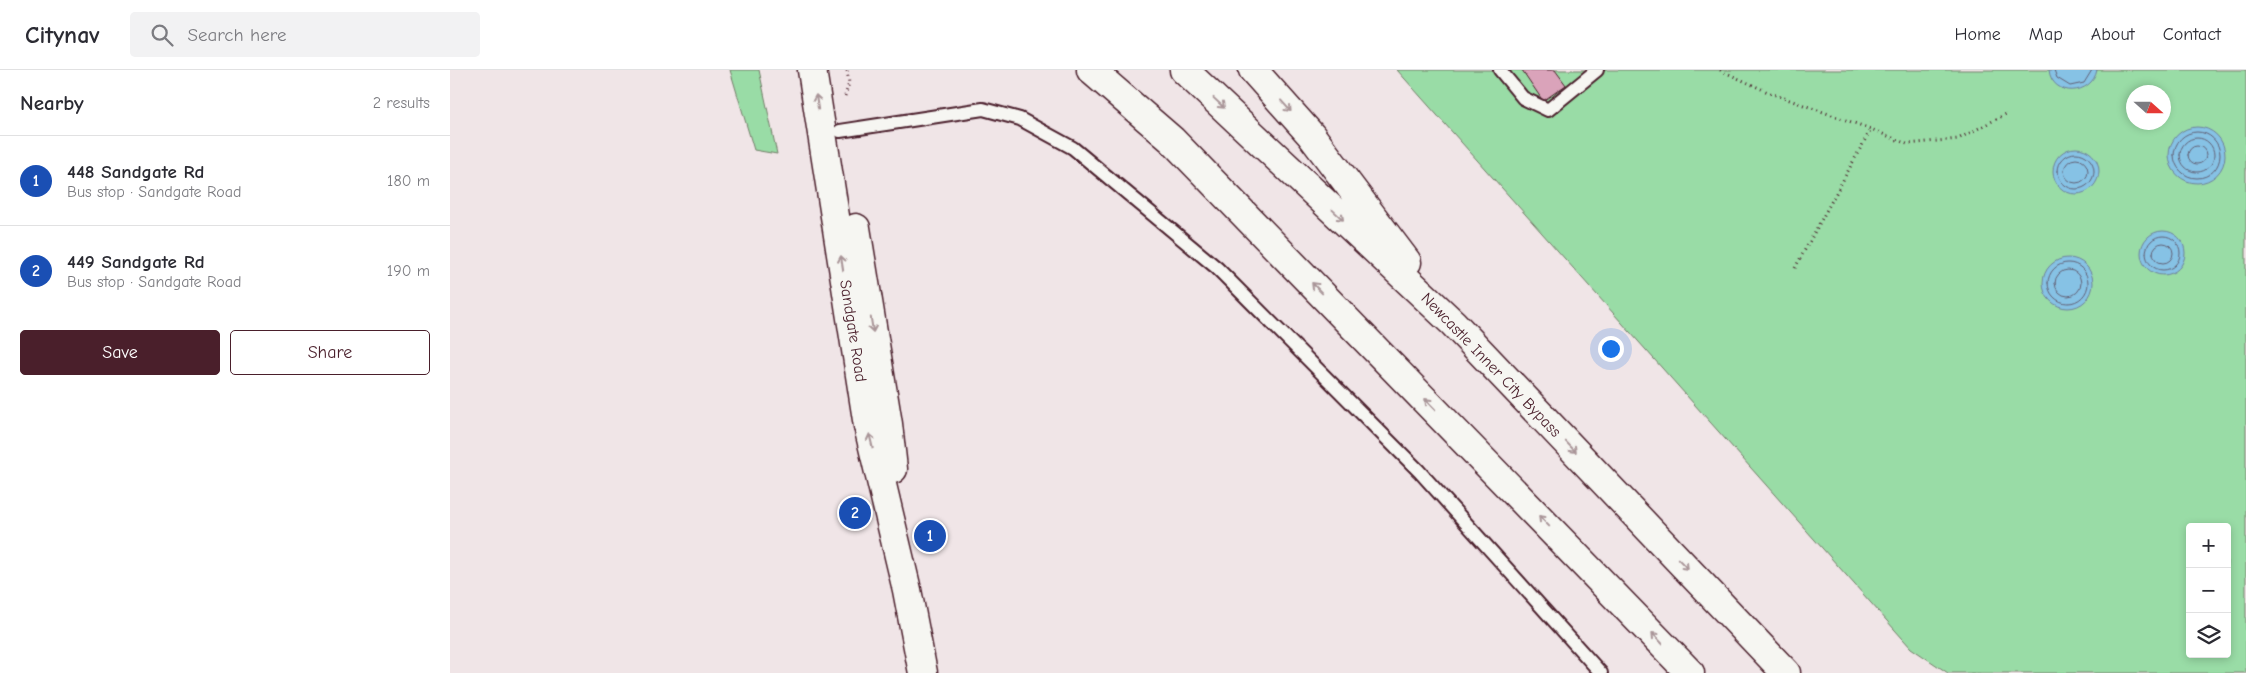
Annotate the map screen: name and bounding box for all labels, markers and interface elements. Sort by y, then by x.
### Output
search box [130,12,480,57]
text: Citynav [25,21,100,49]
icon: search [148,21,176,49]
text: Search here [188,24,286,46]
text: Home [1954,24,2001,45]
text: Map [2029,24,2063,45]
text: About [2091,24,2135,45]
text: Contact [2163,24,2221,45]
north arrow [2126,85,2171,130]
text: Nearby [20,91,84,115]
text: 2 results [373,94,430,112]
one-way arrow [812,95,822,111]
one-way arrow [1213,97,1226,109]
one-way arrow [1280,100,1291,113]
text: 448 Sandgate Rd [67,161,205,183]
text: 1 [33,172,39,190]
text: 180 m [387,172,430,190]
text: Bus stop · Sandgate Road [67,183,242,201]
one-way arrow [1331,209,1344,221]
text: 449 Sandgate Rd [67,251,205,273]
one-way arrow [837,255,847,271]
text: 2 [32,262,40,280]
text: 190 m [387,262,430,280]
text: Bus stop · Sandgate Road [67,273,242,291]
street label: Sandgate Road [836,279,870,383]
one-way arrow [1311,282,1323,294]
street label: Newcastle Inner City Bypass [1417,289,1565,441]
one-way arrow [867,317,877,333]
button: Save [20,330,220,375]
button: Share [230,330,430,375]
your location [1598,336,1624,362]
one-way arrow [1425,399,1437,411]
one-way arrow [866,433,875,449]
one-way arrow [1565,440,1577,453]
pin: 2 [839,494,871,532]
one-way arrow [1538,514,1550,527]
pin: 1 [914,517,946,555]
map controls [2186,523,2231,658]
button: + [2186,523,2231,568]
one-way arrow [1677,558,1689,571]
button: − [2186,568,2231,613]
button: layers [2186,613,2231,658]
one-way arrow [1651,631,1663,644]

